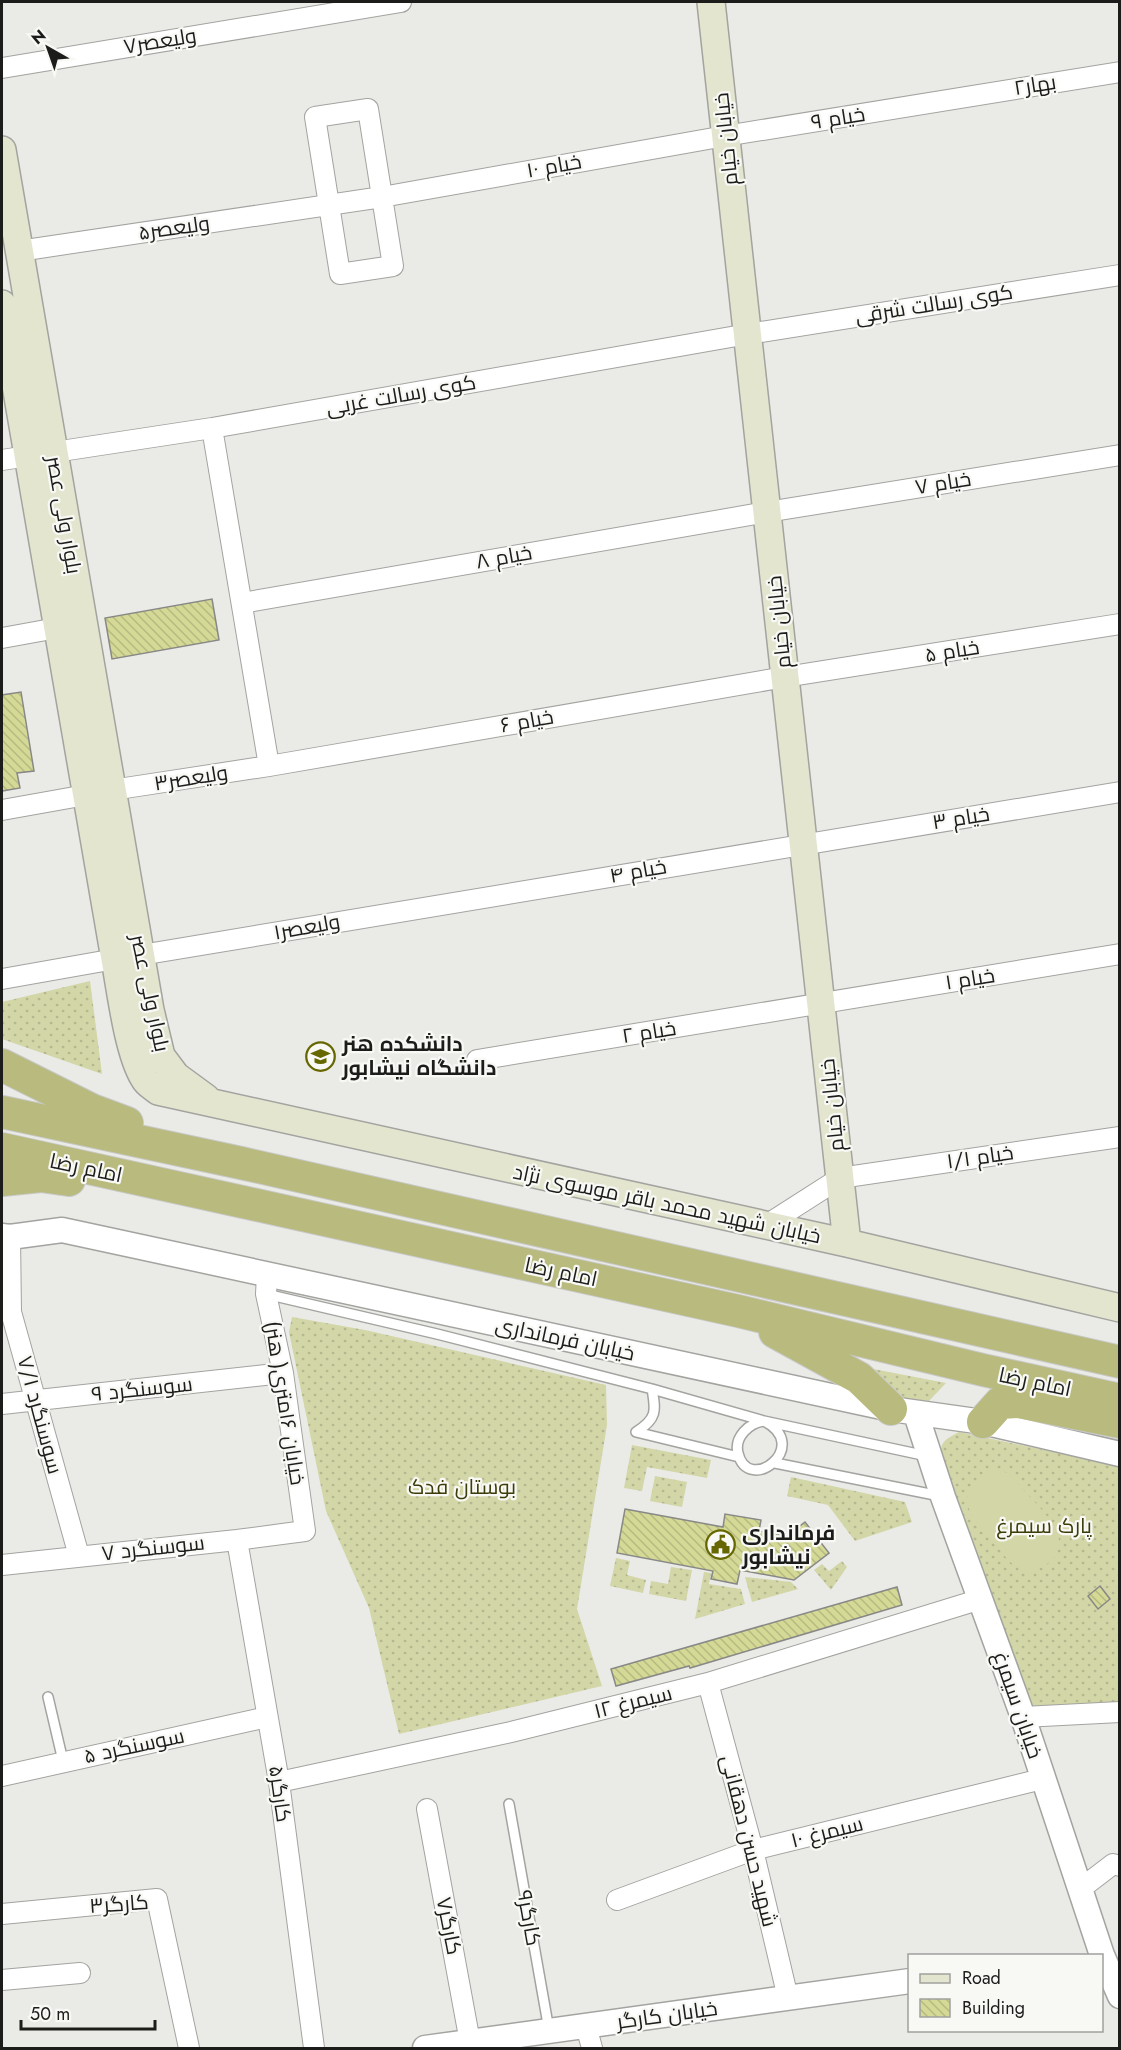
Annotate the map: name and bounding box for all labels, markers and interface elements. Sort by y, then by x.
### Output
north arrow [18,18,78,78]
street label: ولیعصر۷ [121,20,199,62]
text: N [26,24,51,50]
street label: بهار۲ [1012,67,1058,103]
street label: خیابان خیام [706,91,746,187]
street label: خیام ۹ [809,99,867,137]
street label: خیام ۱۰ [524,146,584,186]
street label: ولیعصر۵ [136,208,212,248]
street label: کوی رسالت شرقی [853,277,1015,331]
street label: کوی رسالت غربی [324,367,478,423]
street label: بلوار ولی عصر [39,452,89,577]
street label: خیام ۷ [913,464,973,502]
street label: خیام ۸ [474,537,534,577]
street label: خیابان خیام [759,574,799,670]
street label: خیام ۵ [923,632,981,670]
street label: خیام ۶ [498,702,556,740]
street label: ولیعصر۳ [152,757,230,799]
street label: خیام ۳ [930,799,992,837]
street label: خیام ۴ [607,851,669,891]
street label: ولیعصر۱ [272,906,342,948]
street label: بلوار ولی عصر [123,930,177,1055]
street label: خیام ۱ [943,960,997,998]
street label: خیام ۲ [620,1013,678,1051]
place label: دانشکده هنر دانشگاه نیشابور [341,1029,497,1083]
school or university icon: دانشکده هنر دانشگاه نیشابور [305,1040,337,1072]
street label: خیابان خیام [812,1057,852,1153]
street label: خیام ۱/۱ [945,1137,1015,1177]
street label: امام رضا [47,1146,125,1190]
street label: خیابان شهید محمد باقر موسوی نژاد [510,1157,824,1251]
street label: امام رضا [522,1250,600,1294]
street label: خیابان فرمانداری [493,1310,637,1368]
street label: خیابان ۱۶متری( هنر) [257,1319,313,1487]
street label: سوسنگرد ۷/۱ [10,1353,70,1477]
street label: امام رضا [996,1360,1074,1404]
street label: سوسنگرد ۹ [90,1369,194,1409]
park label: بوستان فدک [408,1472,516,1502]
park label: پارک سیمرغ [996,1511,1092,1541]
place label: فرمانداری نیشابور [741,1518,835,1572]
street label: سوسنگرد ۷ [100,1528,206,1568]
public building icon: فرمانداری نیشابور [705,1529,737,1561]
street label: خیابان سیمرغ [986,1647,1050,1763]
street label: سیمرغ ۱۲ [591,1678,675,1726]
street label: سوسنگرد ۵ [81,1721,187,1771]
street label: شهید حسن دهقانی [713,1752,785,1930]
street label: کارگر۵ [261,1764,299,1824]
street label: سیمرغ ۱۰ [788,1809,866,1855]
street label: کارگر۳ [88,1887,150,1921]
street label: کارگر۹ [509,1888,549,1948]
street label: کارگر۷ [429,1894,469,1958]
legend [908,1954,1103,2032]
text: Road [962,1965,1001,1991]
scale bar [21,1993,154,2031]
street label: خیابان کارگر [614,1993,719,2037]
text: Building [962,1995,1025,2021]
text: 50 m [30,2001,70,2027]

